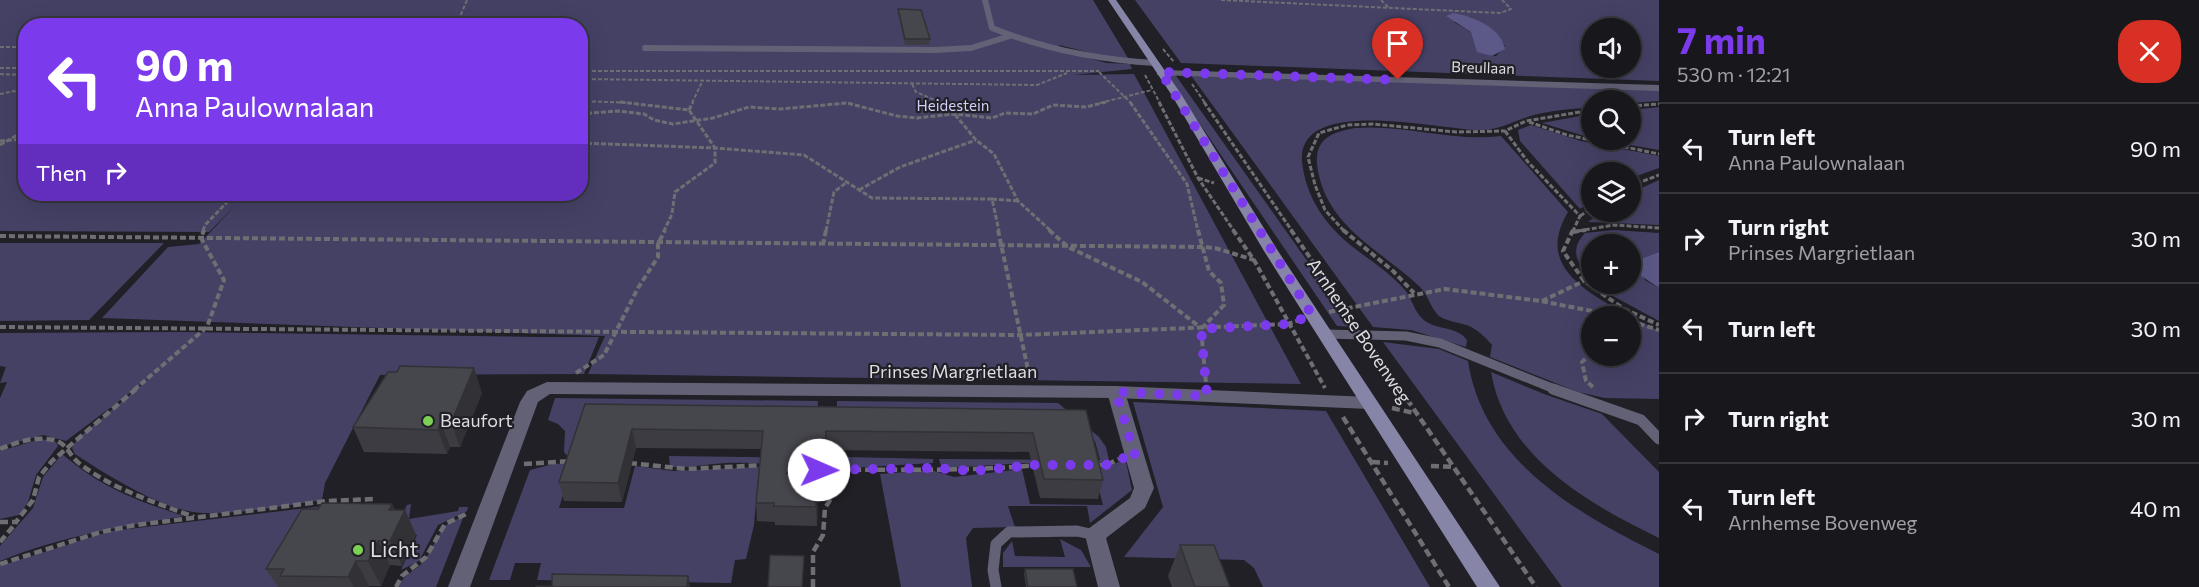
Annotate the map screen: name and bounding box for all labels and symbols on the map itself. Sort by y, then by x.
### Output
pin [1372,18,1423,80]
street label: Breullaan [1451,57,1515,77]
park label: Heidestein [917,96,989,114]
street label: Arnhemse Bovenweg [1303,254,1417,407]
street label: Prinses Margrietlaan [869,360,1037,382]
place label: Beaufort [440,409,513,431]
marker: Beaufort [421,414,435,428]
position arrow [787,438,851,502]
place label: Licht [370,536,418,561]
marker: Licht [351,543,365,557]

